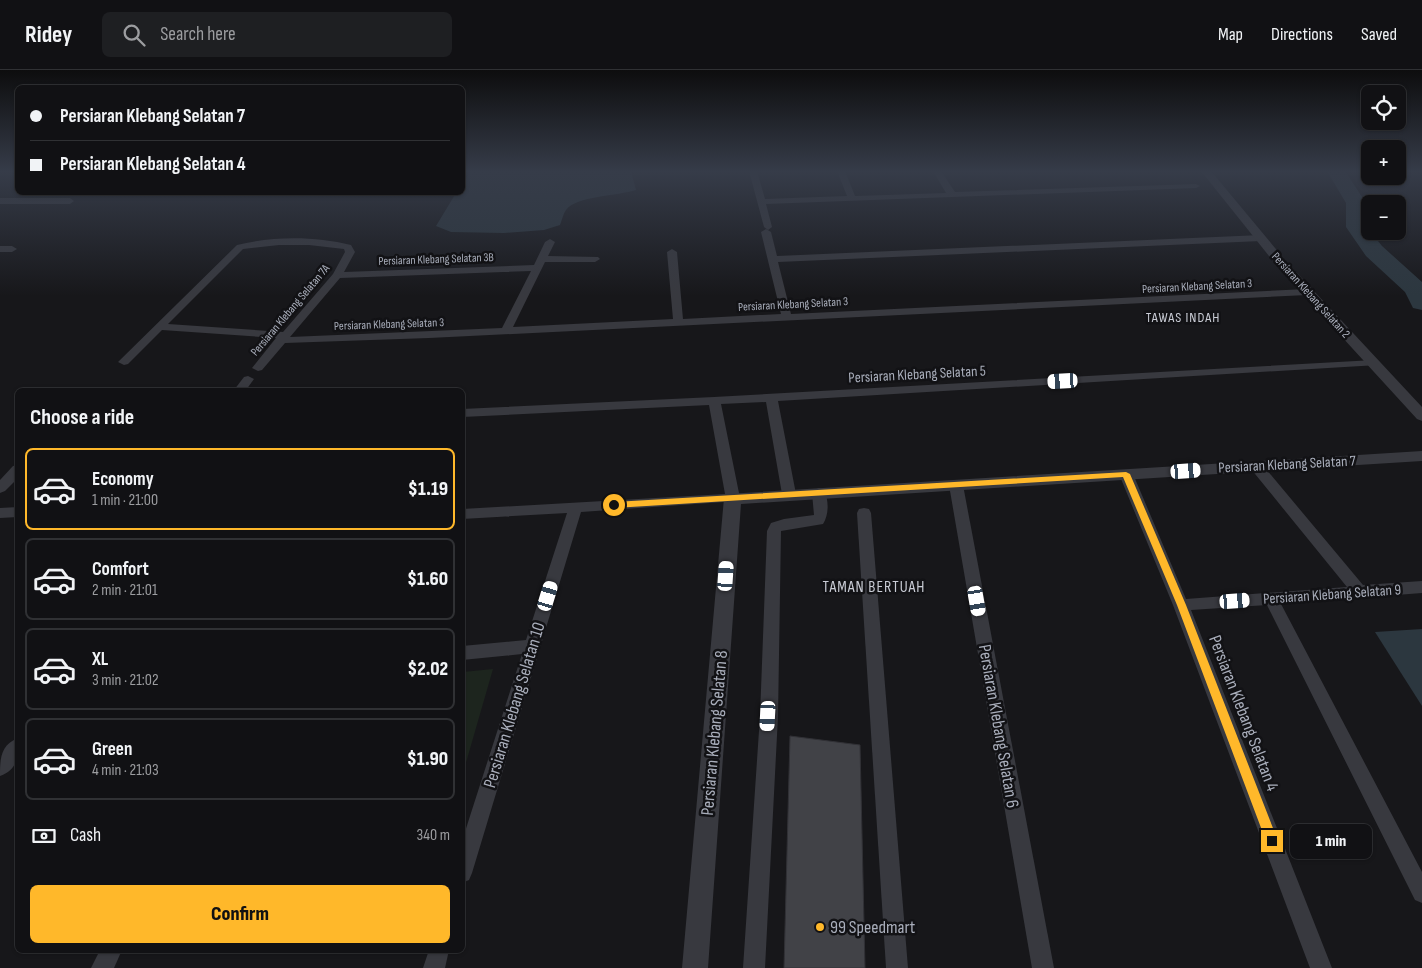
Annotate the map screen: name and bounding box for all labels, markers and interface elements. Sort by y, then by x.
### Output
search box [102,12,452,57]
text: Ridey [25,20,72,49]
icon: search [120,21,148,49]
text: Search here [160,23,236,46]
text: Map [1218,24,1243,45]
text: Directions [1271,24,1333,45]
text: Saved [1361,24,1397,45]
map controls [1361,85,1406,240]
button: locate [1361,85,1406,130]
text: Persiaran Klebang Selatan 7 [60,105,245,128]
button: + [1361,140,1406,185]
text: Persiaran Klebang Selatan 4 [60,153,245,176]
button: − [1361,195,1406,240]
street label: Persiaran Klebang Selatan 2 [1268,249,1353,341]
street label: Persiaran Klebang Selatan 3B [378,250,494,269]
street label: Persiaran Klebang Selatan 7A [248,261,334,359]
street label: Persiaran Klebang Selatan 3 [1142,276,1252,297]
street label: Persiaran Klebang Selatan 3 [738,294,848,315]
district label: TAWAS INDAH [1146,309,1220,326]
street label: Persiaran Klebang Selatan 3 [334,315,444,334]
street label: Persiaran Klebang Selatan 5 [848,361,986,388]
car [1047,373,1078,389]
text: Choose a ride [30,404,134,431]
street label: Persiaran Klebang Selatan 7 [1218,451,1356,478]
car [1170,462,1201,480]
icon: car [32,467,77,512]
text: Economy [92,468,154,491]
text: $1.19 [408,478,448,501]
text: 1 min · 21:00 [92,491,158,510]
route start [603,494,625,516]
icon: car [32,557,77,602]
text: Comfort [92,558,149,581]
car [717,561,734,591]
text: $1.60 [407,568,448,591]
district label: TAMAN BERTUAH [823,578,925,597]
car [536,579,559,613]
street label: Persiaran Klebang Selatan 9 [1262,580,1402,609]
text: 2 min · 21:01 [92,581,158,600]
car [967,585,986,617]
car [1219,592,1250,610]
street label: Persiaran Klebang Selatan 10 [479,620,550,791]
street label: Persiaran Klebang Selatan 4 [1204,632,1283,795]
street label: Persiaran Klebang Selatan 6 [974,643,1023,810]
icon: car [32,647,77,692]
text: XL [92,648,108,671]
street label: Persiaran Klebang Selatan 8 [697,649,732,817]
text: $2.02 [408,658,448,681]
text: 3 min · 21:02 [92,671,159,690]
car [759,701,776,731]
icon: car [32,737,77,782]
text: Green [92,738,132,761]
text: $1.90 [407,748,448,771]
text: 4 min · 21:03 [92,761,159,780]
icon: cash [30,822,58,850]
text: Cash [70,824,101,847]
callout: 1 min [1290,824,1372,858]
text: 340 m [417,826,450,845]
route end [1261,830,1283,852]
text: 1 min [1316,832,1346,851]
button: Confirm [30,885,450,943]
place label: 99 Speedmart [830,917,916,938]
marker: 99 Speedmart [814,921,826,933]

